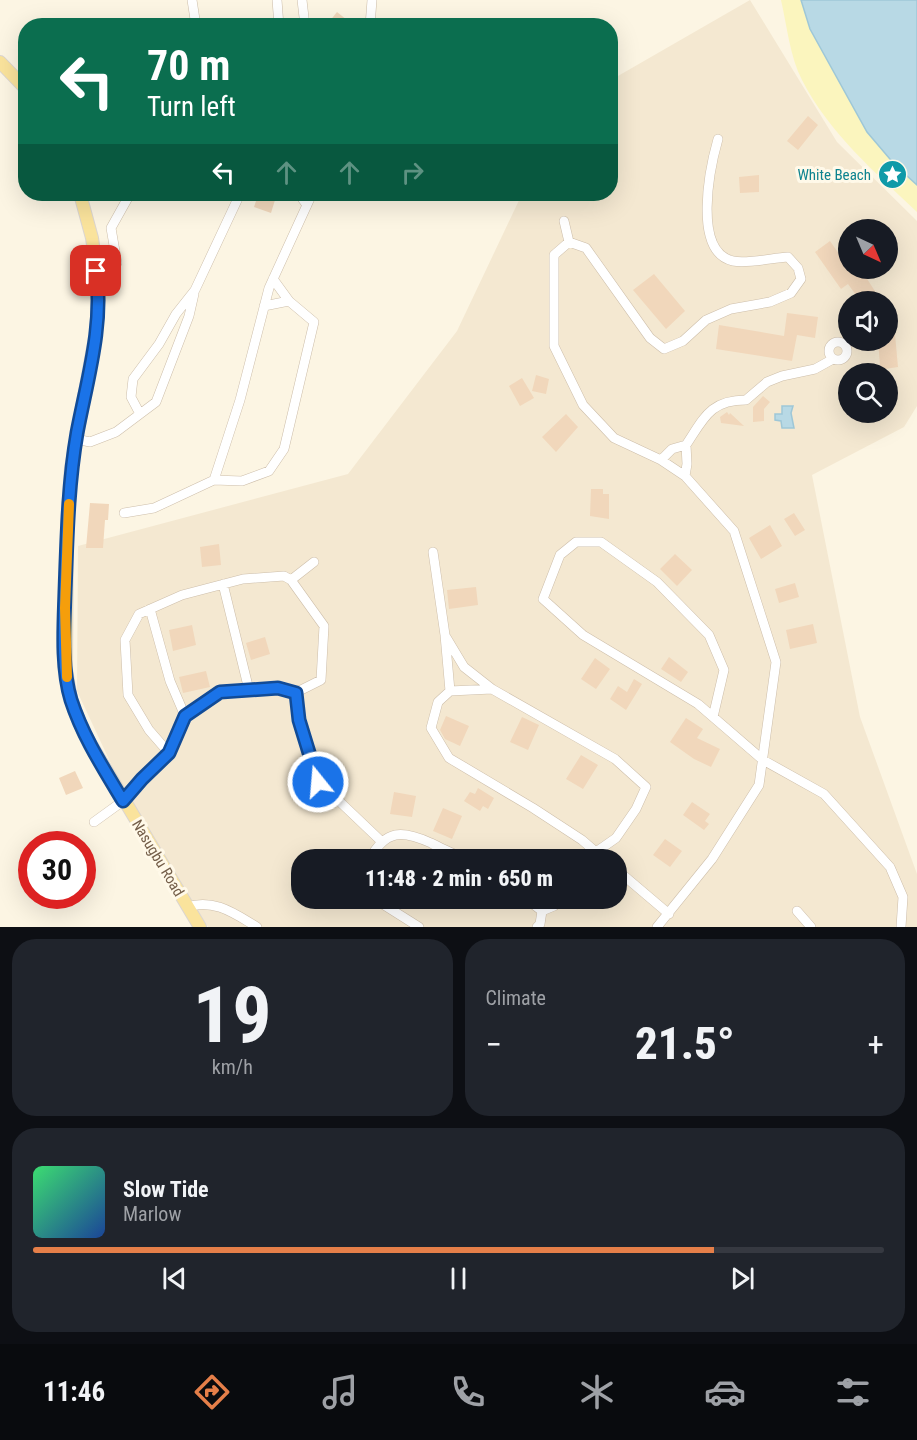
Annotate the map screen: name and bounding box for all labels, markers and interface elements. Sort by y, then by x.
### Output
text: 70 m [147,41,230,90]
icon: left [48,42,126,120]
text: Turn left [147,91,236,123]
icon: left [207,156,240,189]
icon: ahead [270,156,303,189]
icon: ahead [333,156,366,189]
icon: right [396,156,429,189]
place icon: White Beach [876,159,908,191]
place label: White Beach [797,166,871,184]
north arrow [838,219,898,279]
map controls [838,219,898,423]
pin [70,245,121,296]
icon: arrive [79,254,112,287]
button: sound [838,291,898,351]
button: search [838,363,898,423]
position arrow [286,750,350,814]
street label: Nasugbu Road [128,816,188,900]
speed limit sign: 30 [18,831,96,909]
text: 11:48 · 2 min · 650 m [365,866,553,891]
text: 19 [193,970,272,1061]
text: Climate [486,986,546,1010]
text: 21.5° [635,1017,735,1070]
text: − [486,1025,502,1064]
text: + [868,1025,884,1064]
text: km/h [212,1055,253,1079]
text: Slow Tide [123,1177,209,1202]
text: Marlow [123,1202,181,1226]
icon: previous [158,1262,191,1295]
icon: pause [442,1262,475,1295]
icon: next [726,1262,759,1295]
icon: directions [191,1371,233,1413]
icon: music [319,1371,361,1413]
icon: phone [447,1371,489,1413]
icon: climate [576,1371,618,1413]
icon: car [704,1371,746,1413]
icon: filters [832,1371,874,1413]
text: 11:46 [43,1376,105,1408]

